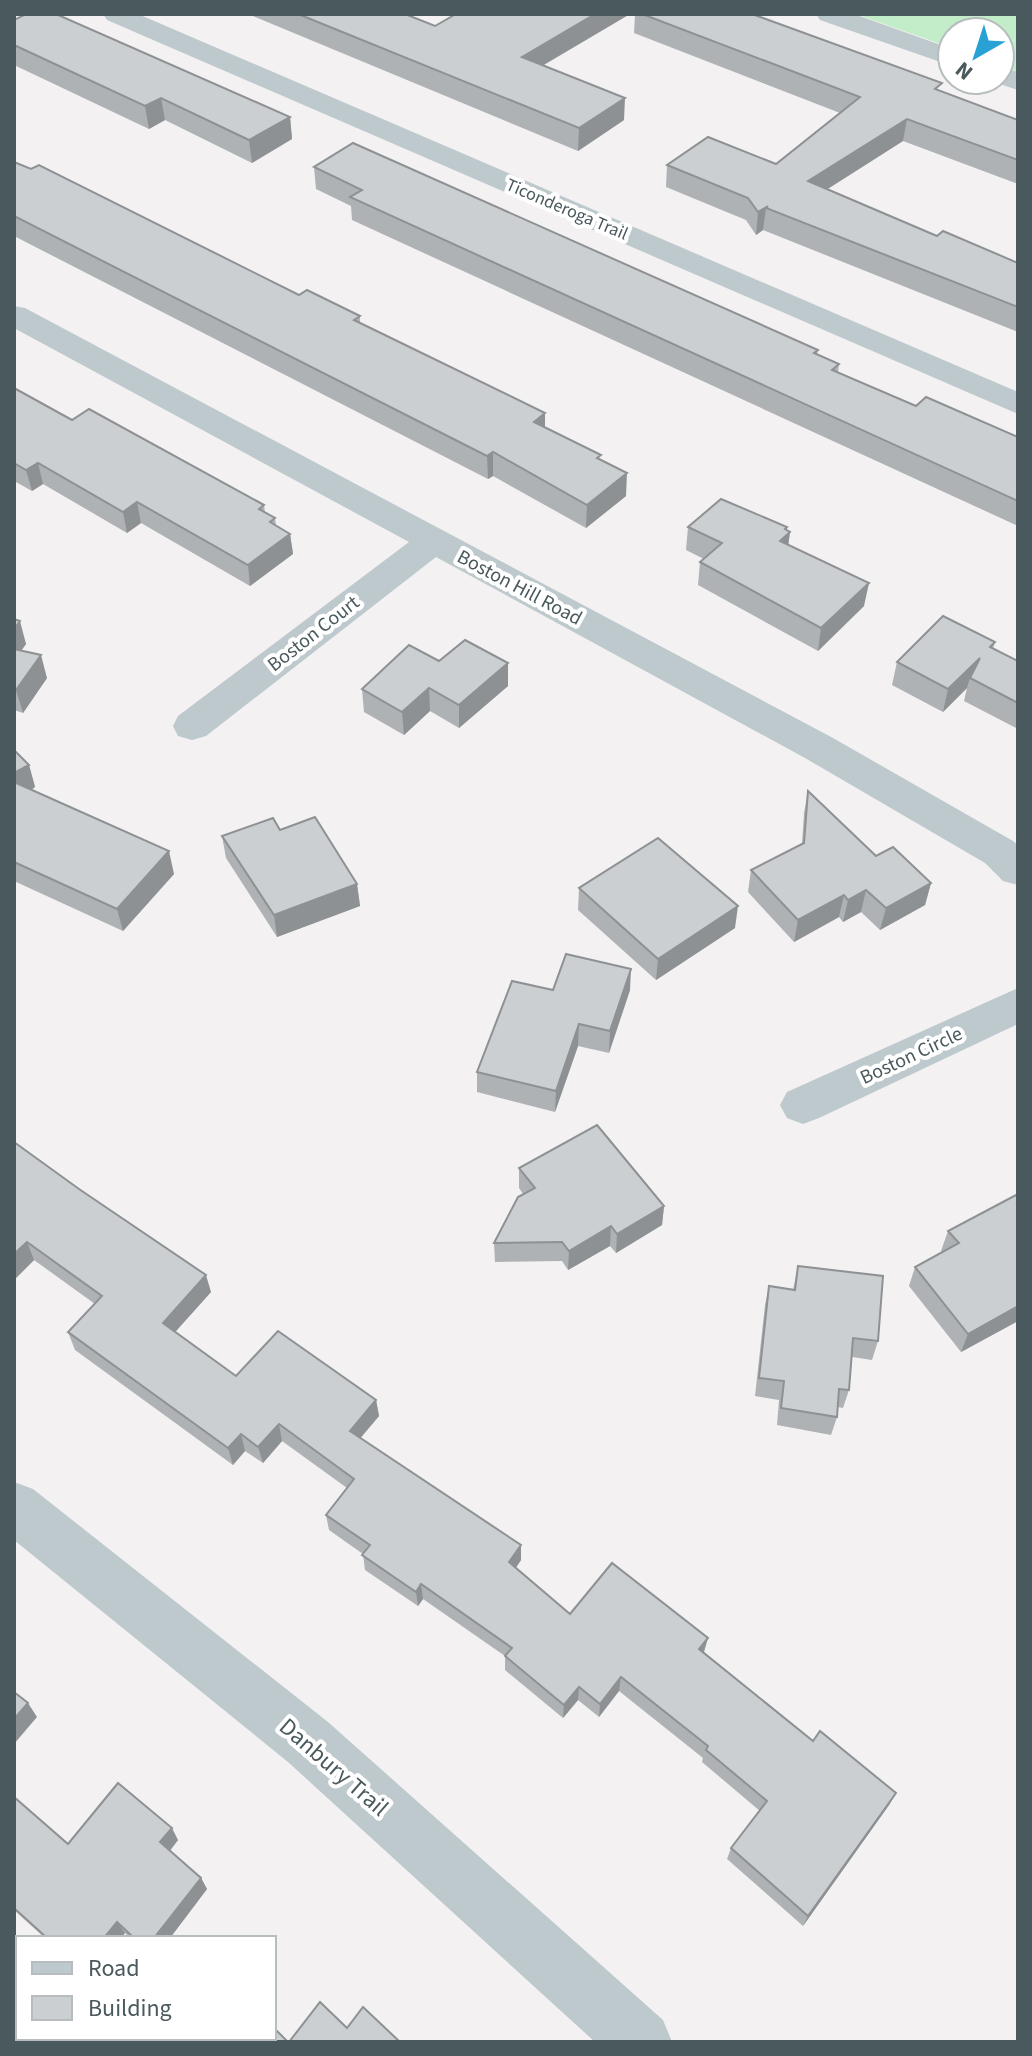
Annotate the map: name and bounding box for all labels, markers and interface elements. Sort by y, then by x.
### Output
north arrow [936,16,1016,96]
text: N [948,54,980,88]
street label: Ticonderoga Trail [502,172,632,246]
street label: Boston Hill Road [452,543,587,633]
street label: Boston Court [262,589,366,679]
street label: Boston Circle [856,1020,967,1092]
street label: Danbury Trail [271,1710,396,1825]
legend [16,1936,276,2040]
text: Road [88,1951,140,1986]
text: Building [88,1991,172,2026]

